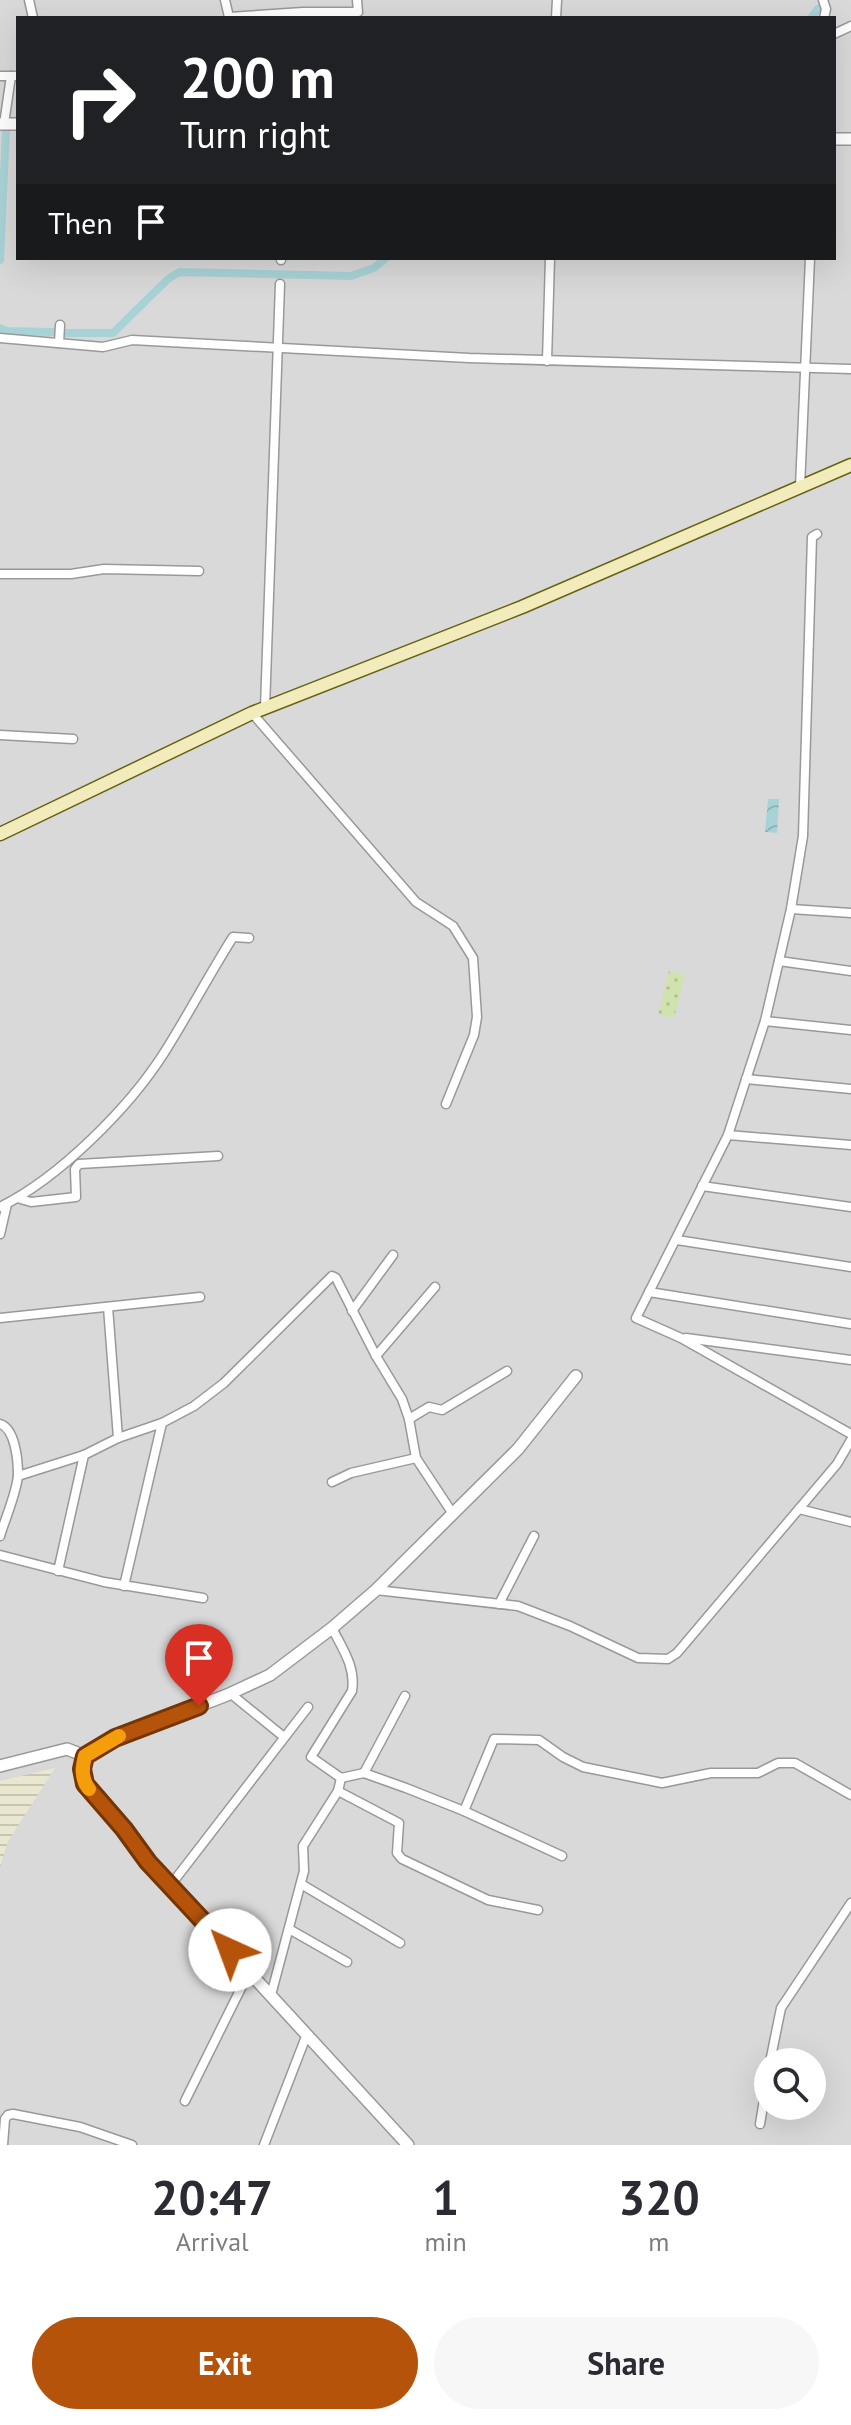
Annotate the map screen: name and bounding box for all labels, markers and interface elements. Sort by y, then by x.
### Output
text: 200 m [180,41,335,113]
icon: right [48,48,152,152]
text: Turn right [180,111,330,158]
icon: arrive [129,200,173,244]
text: Then [48,203,113,242]
pin [165,1624,233,1706]
icon: arrive [177,1636,221,1680]
position arrow [188,1908,272,1992]
map controls [754,2048,826,2120]
button: search [754,2048,826,2120]
text: 20:47 [151,2166,273,2228]
text: 1 [432,2166,459,2228]
text: 320 [618,2166,700,2228]
text: Arrival [176,2225,249,2258]
text: min [424,2225,467,2258]
text: m [648,2225,669,2258]
button: Exit [32,2317,418,2409]
button: Share [434,2317,819,2409]

